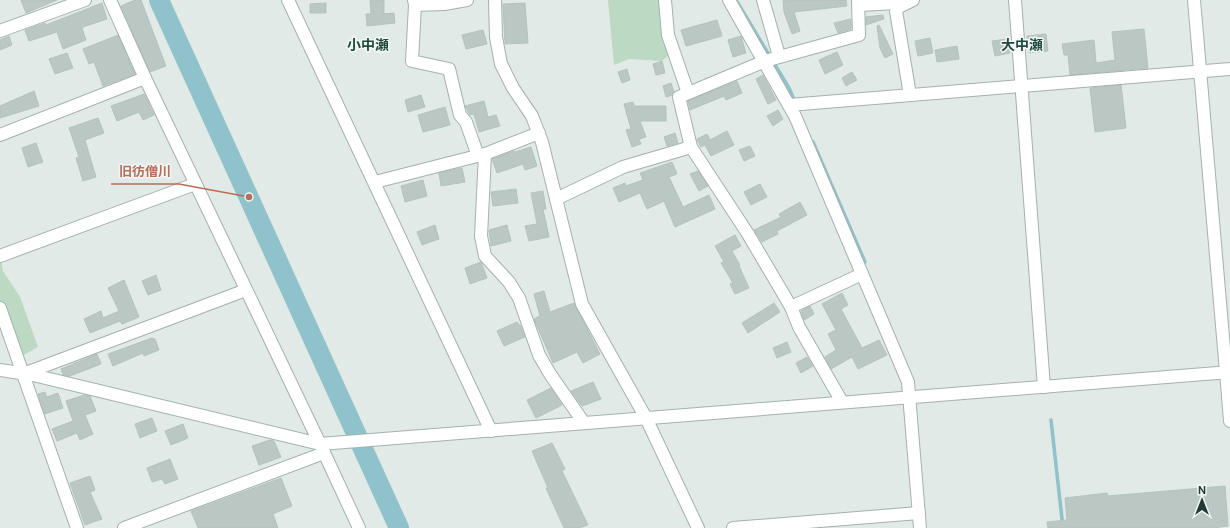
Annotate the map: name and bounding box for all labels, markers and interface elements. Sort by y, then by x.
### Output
district label: 小中瀬 [347,36,389,54]
district label: 大中瀬 [1001,36,1043,54]
callout: 旧彷僧川 [111,159,179,184]
text: 旧彷僧川 [119,163,171,180]
north arrow [1182,480,1222,520]
text: N [1198,483,1206,497]

